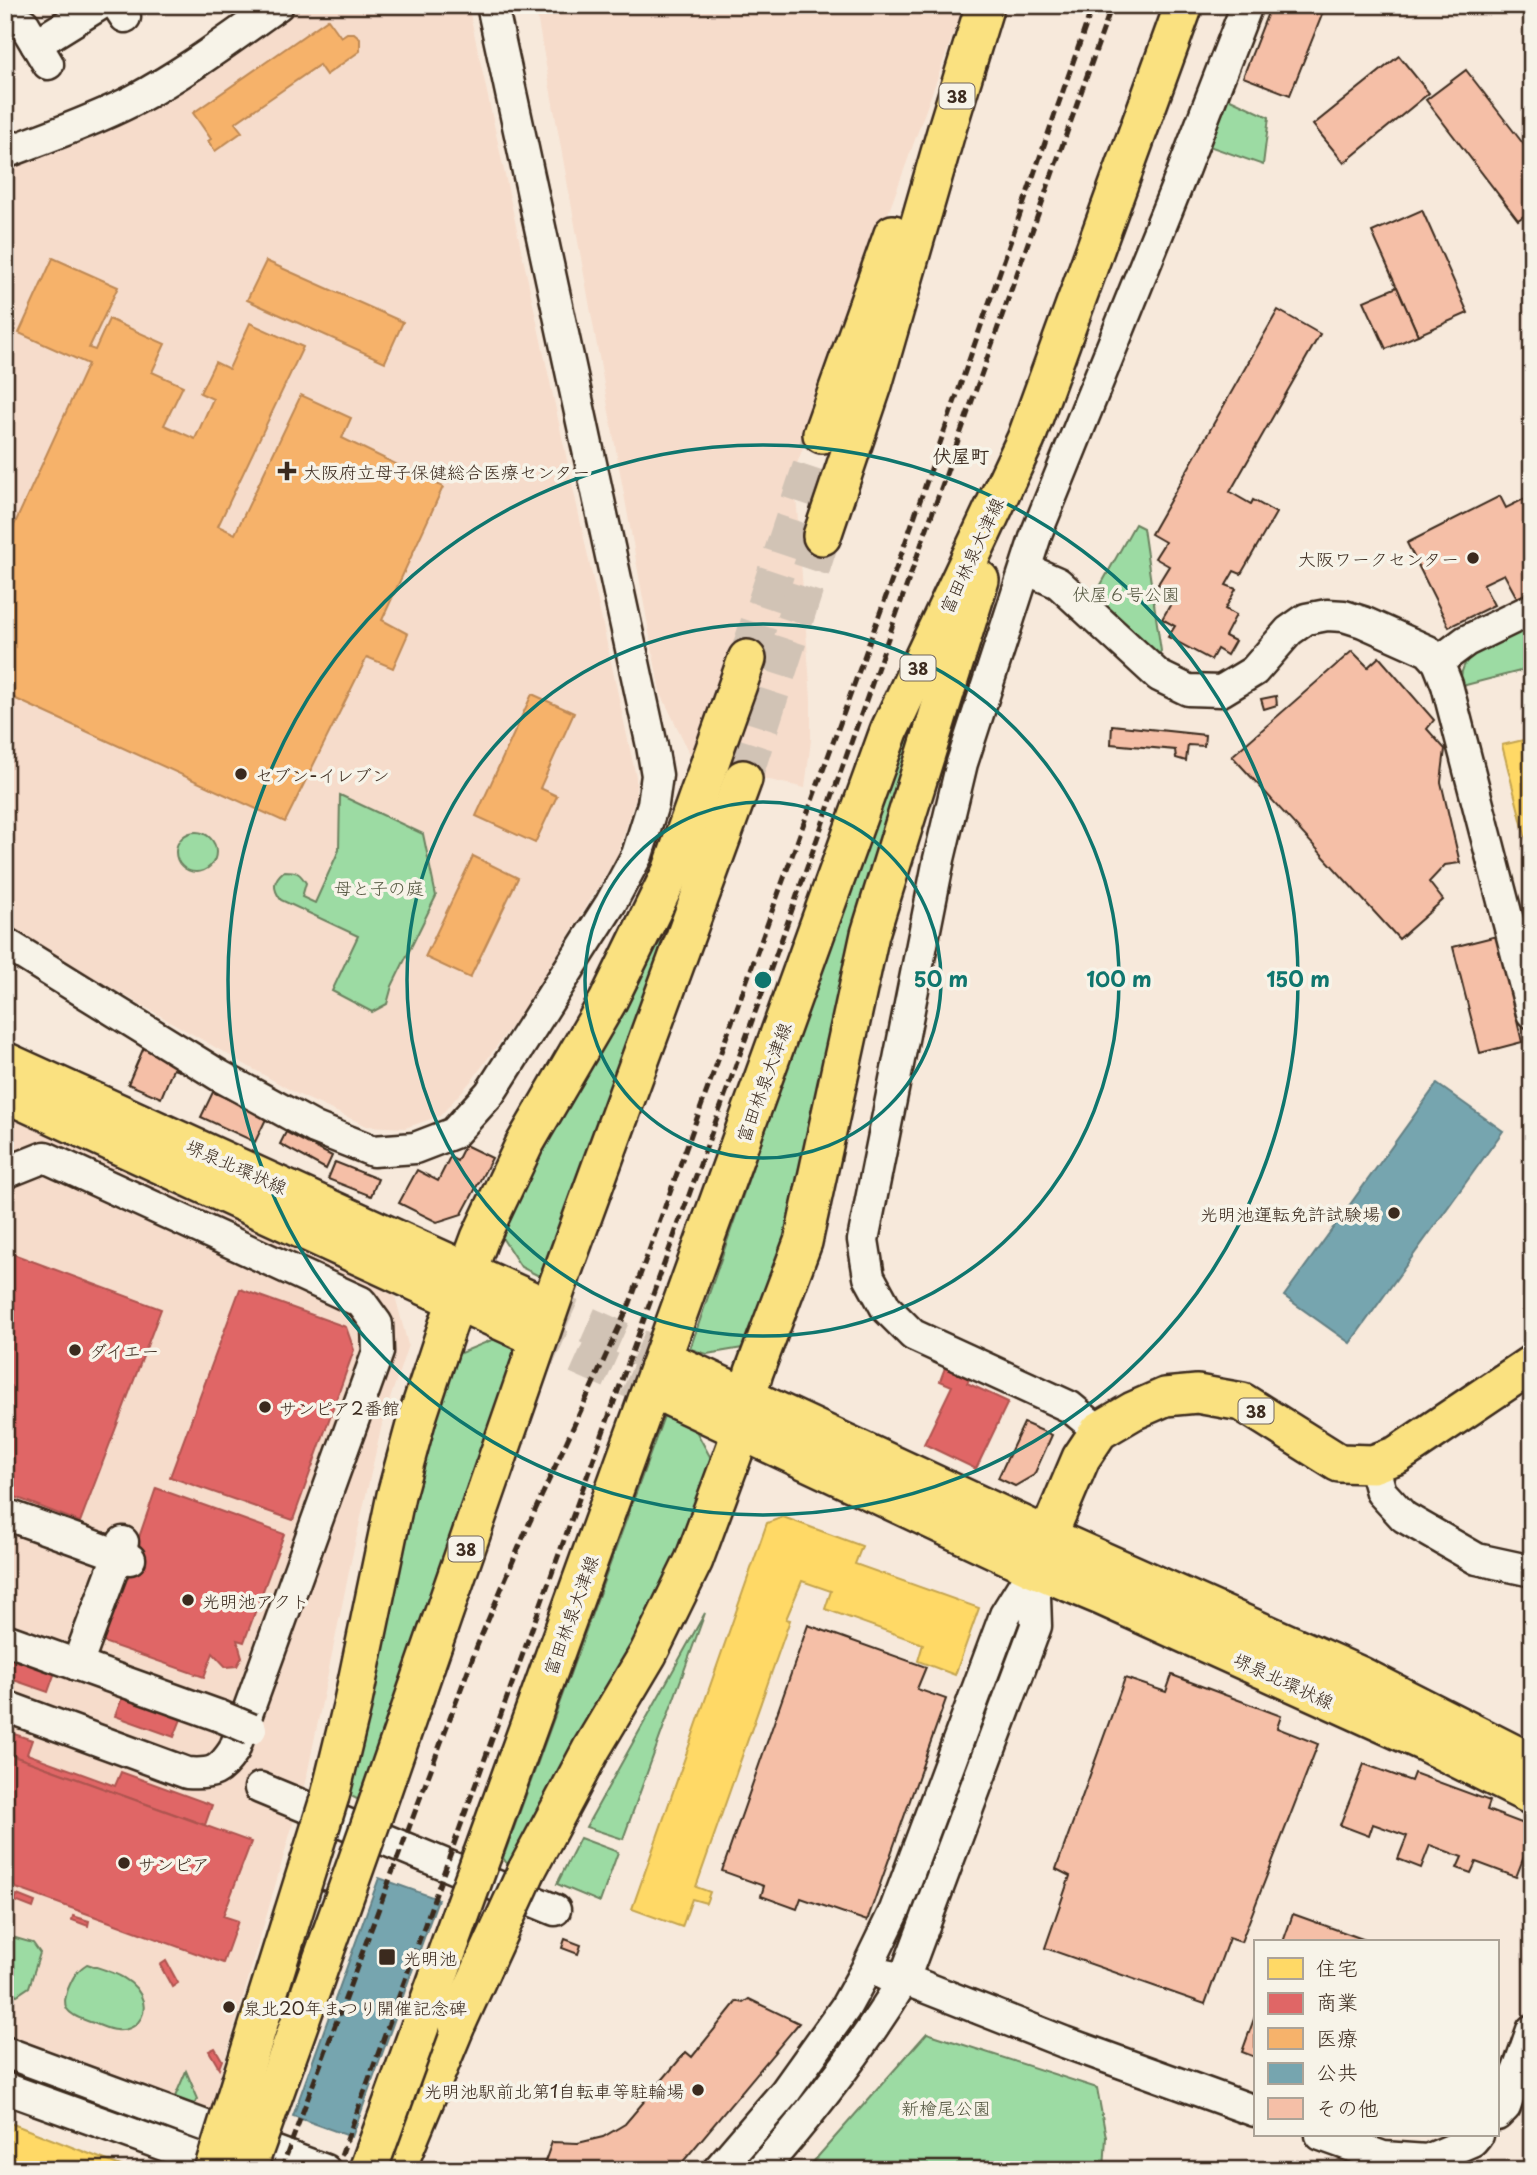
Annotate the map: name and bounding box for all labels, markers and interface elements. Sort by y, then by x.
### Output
road number: 38 [940,83,974,108]
district label: 伏屋町 [932,441,990,469]
place label: 大阪府立母子保健総合医療センター [303,458,590,485]
marker: 大阪府立母子保健総合医療センター [277,461,297,481]
street label: 富田林泉大津線 [932,492,1010,618]
place label: 大阪ワークセンター [1298,545,1459,572]
marker: 大阪ワークセンター [1465,550,1481,566]
park label: 伏屋６号公園 [1072,580,1180,607]
road number: 38 [900,656,936,680]
place label: セブン-イレブン [255,761,390,788]
marker: セブン-イレブン [233,766,249,782]
park label: 母と子の庭 [334,874,424,901]
text: 50 m [914,962,968,994]
text: 100 m [1086,962,1152,994]
text: 150 m [1266,962,1330,994]
centre of rings [751,968,775,992]
street label: 富田林泉大津線 [729,1018,797,1146]
street label: 堺泉北環状線 [182,1132,292,1200]
place label: 光明池運転免許試験場 [1200,1200,1380,1227]
marker: 光明池運転免許試験場 [1386,1205,1402,1221]
place label: ダイエー [89,1337,159,1364]
marker: ダイエー [67,1342,83,1358]
place label: サンピア2番館 [279,1394,400,1421]
marker: サンピア2番館 [257,1399,273,1415]
road number: 38 [1238,1399,1274,1424]
road number: 38 [448,1536,484,1562]
street label: 富田林泉大津線 [536,1551,604,1679]
place label: 光明池アクト [202,1587,309,1614]
marker: 光明池アクト [180,1592,196,1608]
street label: 堺泉北環状線 [1229,1645,1339,1715]
place label: サンピア [138,1850,210,1877]
marker: サンピア [116,1855,132,1871]
legend [1254,1940,1498,2136]
place label: 光明池 [403,1944,457,1971]
marker: 光明池 [377,1947,397,1967]
text: 住宅 [1316,1951,1358,1983]
text: 商業 [1316,1985,1358,2017]
place label: 泉北20年まつり開催記念碑 [243,1994,467,2021]
marker: 泉北20年まつり開催記念碑 [221,1999,237,2015]
text: 医療 [1316,2021,1358,2053]
text: 公共 [1316,2055,1358,2087]
place label: 光明池駅前北第1自転車等駐輪場 [424,2077,684,2104]
marker: 光明池駅前北第1自転車等駐輪場 [690,2082,706,2098]
text: その他 [1316,2091,1379,2123]
park label: 新檜尾公園 [901,2094,991,2121]

